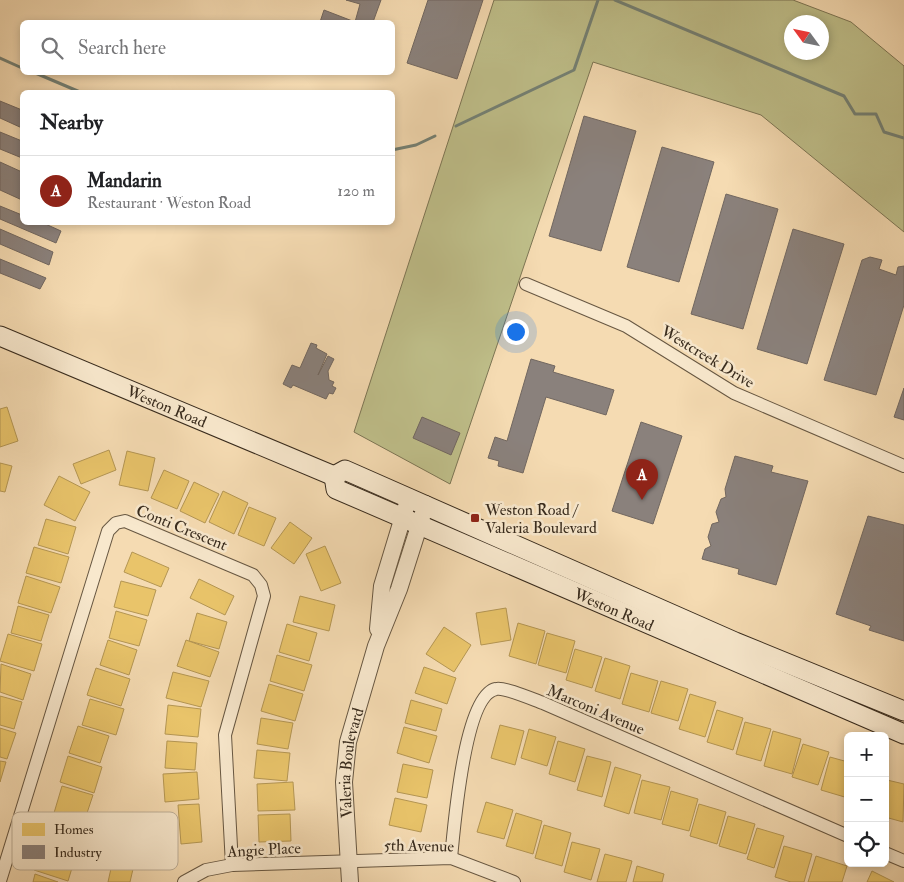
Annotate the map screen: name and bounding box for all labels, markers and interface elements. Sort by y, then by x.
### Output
north arrow [784,15,829,60]
search box [20,20,395,75]
icon: search [38,34,66,62]
text: Search here [78,36,166,60]
text: Nearby [40,109,103,136]
text: Mandarin [87,169,162,193]
text: A [51,181,61,201]
text: 120 m [337,181,375,201]
text: Restaurant · Weston Road [87,193,251,213]
your location [503,319,529,345]
street label: Westcreek Drive [656,321,758,393]
street label: Weston Road [123,381,210,433]
pin: A [626,459,658,500]
place label: Weston Road / Valeria Boulevard [484,500,597,538]
street label: Conti Crescent [133,501,230,555]
marker: Weston Road / Valeria Boulevard [469,512,481,524]
street label: Weston Road [570,583,657,636]
street label: Marconi Avenue [544,680,648,740]
street label: Valeria Boulevard [335,705,369,819]
map controls [844,732,889,867]
button: + [844,732,889,777]
button: − [844,777,889,822]
legend [12,812,178,870]
text: Homes [54,821,94,838]
button: locate [844,822,889,867]
street label: 5th Avenue [384,835,455,857]
street label: Angie Place [226,838,302,862]
text: Industry [54,844,103,862]

